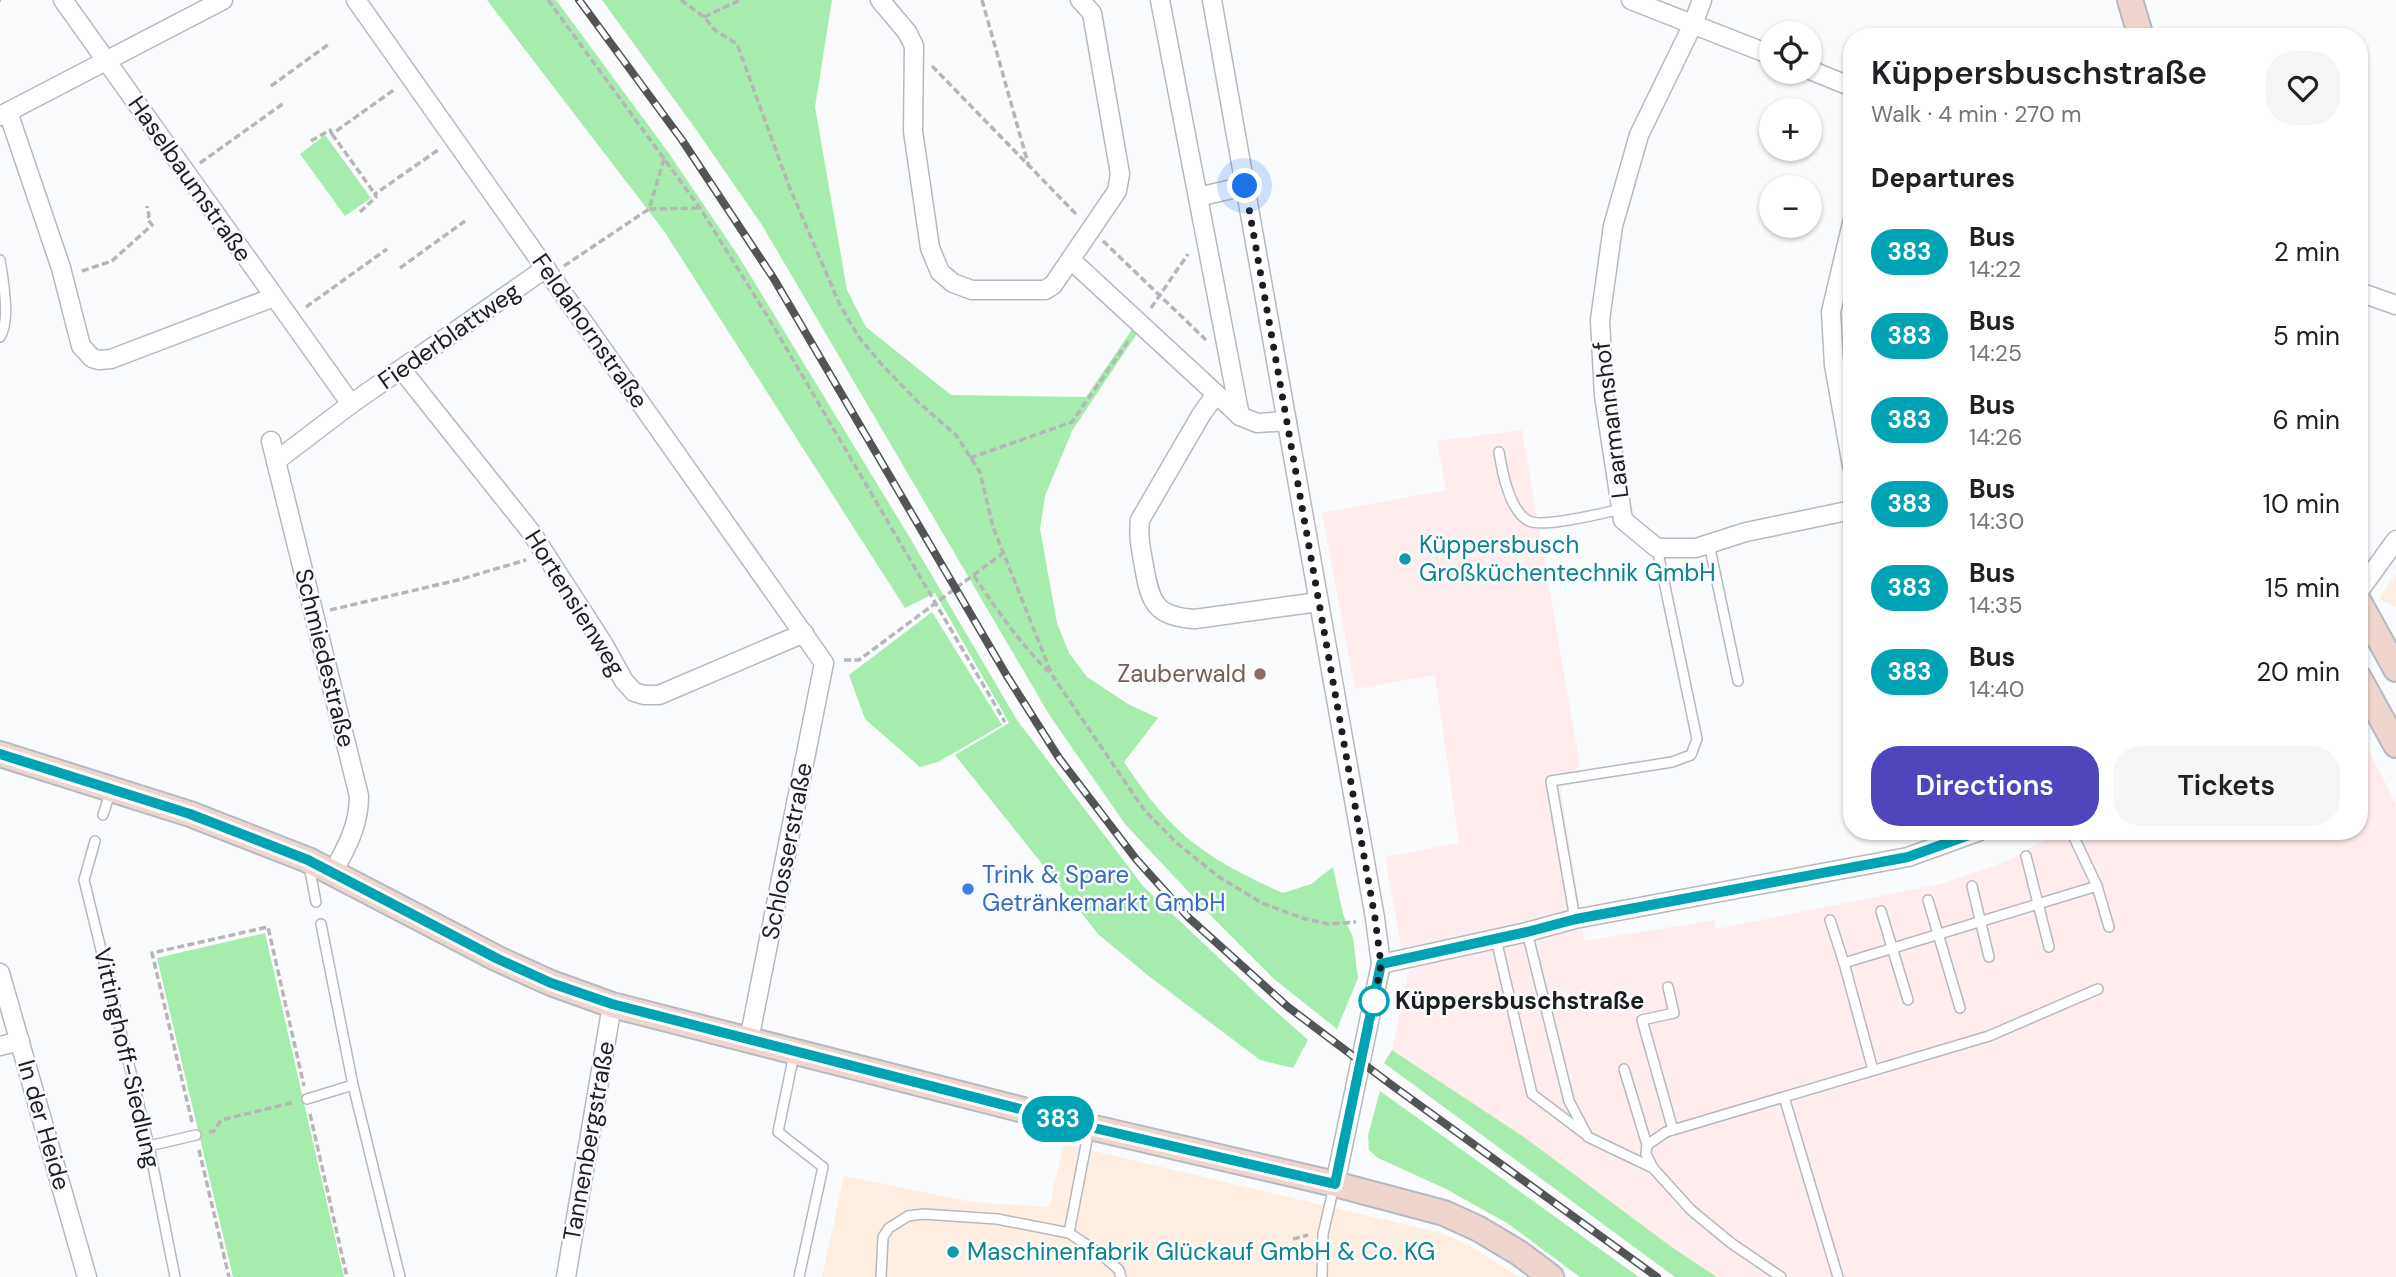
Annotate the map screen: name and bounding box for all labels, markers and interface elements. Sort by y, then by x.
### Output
map controls [1759,21,1822,238]
button: locate [1759,21,1822,84]
text: Küppersbuschstraße [1871,51,2207,94]
button: heart [2266,51,2340,125]
street label: Haselbaumstraße [122,90,259,268]
button: + [1759,98,1822,161]
text: Walk · 4 min · 270 m [1871,99,2081,129]
text: Departures [1871,161,2015,195]
your location [1227,168,1262,203]
button: − [1759,175,1822,238]
text: Bus [1969,220,2015,254]
text: 2 min [2274,235,2340,269]
text: 383 [1887,236,1932,267]
street label: Feldahornstraße [525,247,655,414]
text: 14:22 [1969,254,2021,284]
street label: Fiederblattweg [372,275,526,396]
text: Bus [1969,304,2015,338]
text: 5 min [2273,319,2340,353]
text: 383 [1887,320,1932,351]
text: 14:25 [1969,338,2022,368]
street label: Laarmannshof [1585,340,1636,500]
text: Bus [1969,388,2015,422]
text: 6 min [2272,403,2340,437]
text: 383 [1887,404,1932,435]
text: 14:26 [1969,422,2022,452]
text: Bus [1969,472,2015,506]
text: 10 min [2263,487,2340,521]
text: 383 [1887,488,1932,519]
text: 14:30 [1969,506,2024,536]
street label: Hortensienweg [518,524,633,681]
place label: Küppersbusch Großküchentechnik GmbH [1419,529,1716,588]
marker: Küppersbusch Großküchentechnik GmbH [1397,551,1413,567]
text: Bus [1969,556,2015,590]
street label: Schmiedestraße [288,565,363,750]
text: 15 min [2265,571,2340,605]
text: 383 [1887,572,1932,603]
text: 14:35 [1969,590,2022,620]
text: Bus [1969,640,2015,674]
text: 20 min [2256,655,2340,689]
text: 383 [1887,656,1932,687]
place label: Zauberwald [1117,658,1246,689]
marker: Zauberwald [1252,666,1268,682]
text: 14:40 [1969,674,2024,704]
button: Directions [1871,746,2099,826]
button: Tickets [2113,746,2340,826]
street label: Schlosserstraße [754,760,819,942]
place label: Trink & Spare Getränkemarkt GmbH [982,859,1226,918]
marker: Trink & Spare Getränkemarkt GmbH [960,881,976,897]
street label: Vittinghoff-Siedlung [87,945,168,1171]
place label: Küppersbuschstraße [1395,985,1645,1016]
marker: Küppersbuschstraße [1359,986,1389,1016]
street label: Tannenbergstraße [556,1039,621,1243]
street label: In der Heide [11,1056,78,1194]
line badge: 383 [1018,1096,1098,1142]
text: 383 [1036,1103,1080,1134]
place label: Maschinenfabrik Glückauf GmbH & Co. KG [967,1236,1435,1267]
marker: Maschinenfabrik Glückauf GmbH & Co. KG [945,1244,961,1260]

